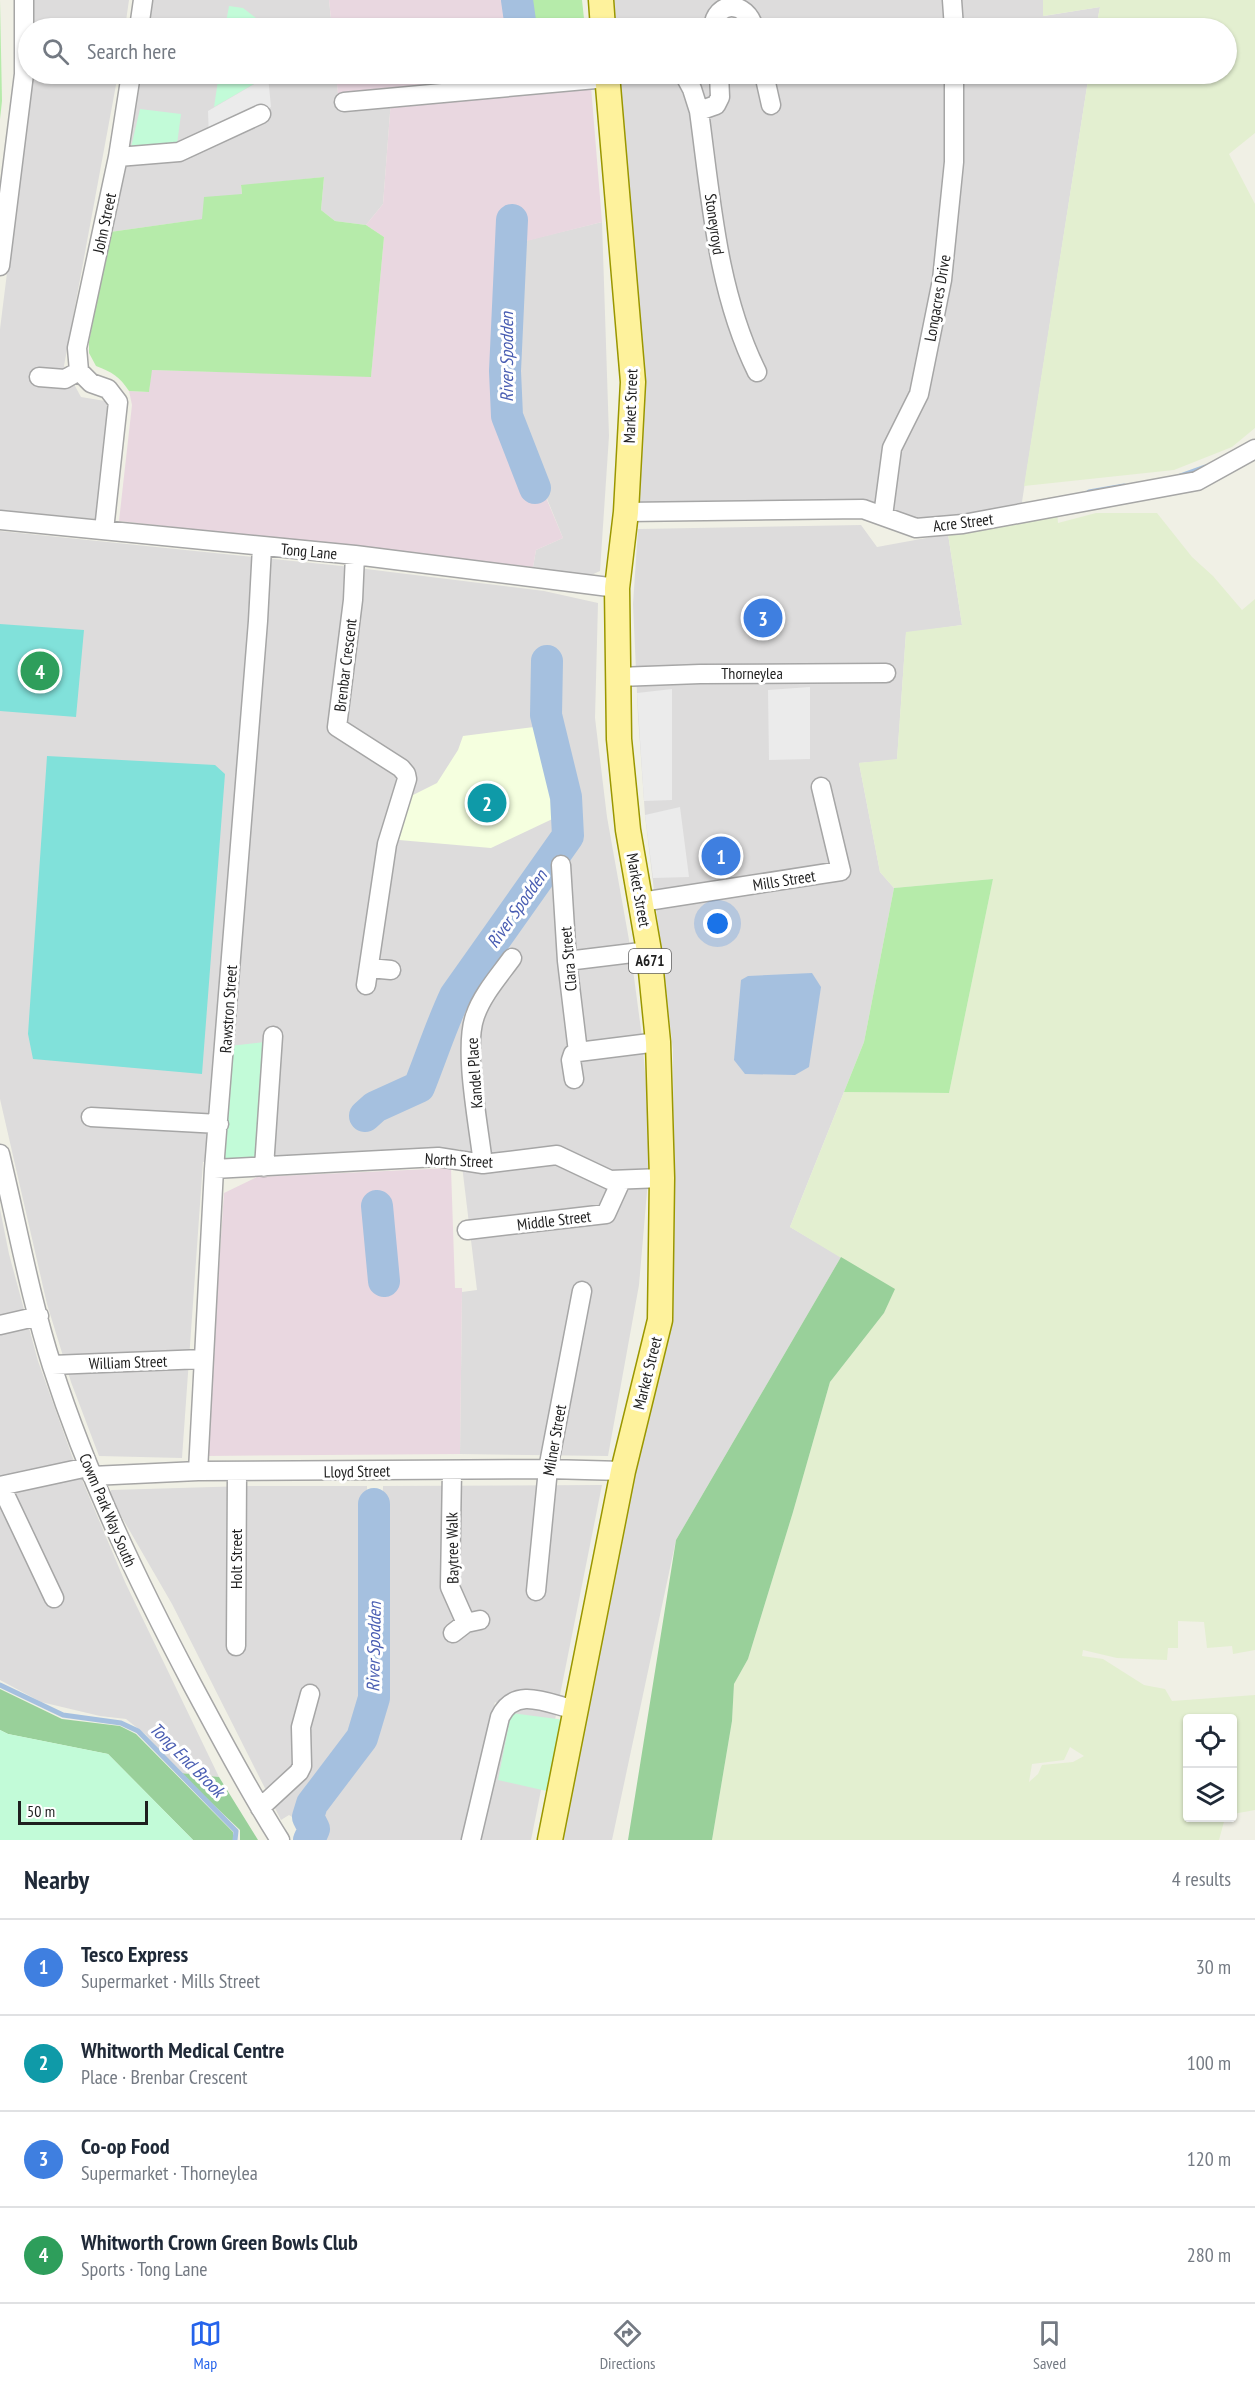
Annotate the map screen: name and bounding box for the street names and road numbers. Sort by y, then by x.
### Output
street label: John Street [88,190,120,256]
street label: Stoneyroyd [701,192,729,256]
street label: Longacres Drive [920,253,954,343]
street label: Market Street [619,368,641,444]
street label: Acre Street [932,508,995,536]
street label: Tong Lane [280,539,338,563]
street label: Brenbar Crescent [329,617,361,713]
street label: Thorneylea [721,663,783,683]
street label: Market Street [623,852,655,929]
street label: Mills Street [751,865,817,895]
street label: Clara Street [555,925,581,992]
road number: A671 [629,949,671,973]
street label: Rawstron Street [215,964,241,1054]
street label: Kandel Place [462,1037,486,1109]
street label: North Street [424,1148,494,1172]
street label: Middle Street [516,1205,593,1234]
street label: Market Street [628,1334,666,1412]
street label: William Street [88,1351,168,1373]
street label: Milner Street [538,1402,570,1477]
street label: Cowm Park Way South [75,1450,141,1570]
street label: Lloyd Street [324,1460,391,1482]
street label: Baytree Walk [441,1511,463,1584]
street label: Holt Street [226,1528,246,1589]

